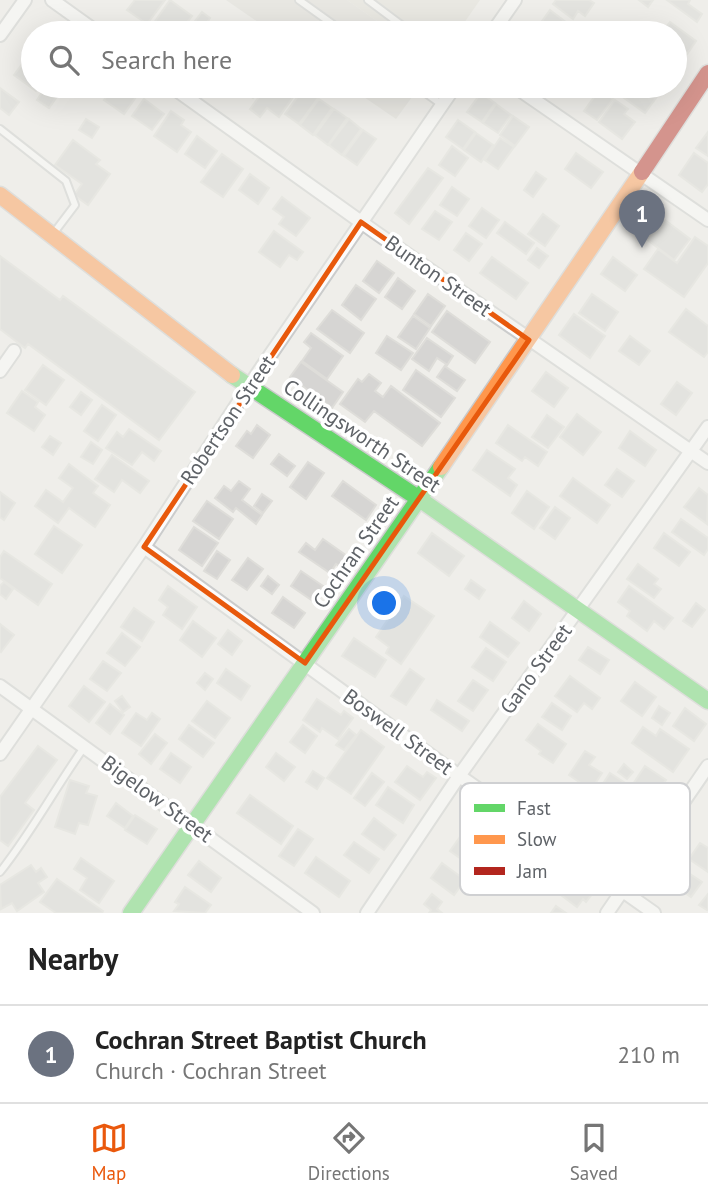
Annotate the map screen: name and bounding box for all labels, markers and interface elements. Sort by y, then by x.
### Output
search box [21,21,687,98]
icon: search [45,41,83,79]
text: Search here [101,43,232,76]
pin: 1 [619,190,665,248]
street label: Bunton Street [380,229,497,322]
street label: Robertson Street [174,350,281,490]
street label: Collingsworth Street [278,373,446,498]
street label: Cochran Street [307,490,404,613]
your location [367,586,401,620]
street label: Gano Street [494,618,577,719]
street label: Boswell Street [338,683,459,781]
street label: Bigelow Street [96,749,218,848]
legend [460,783,690,895]
text: Fast [517,796,551,820]
text: Slow [517,827,557,851]
text: Jam [516,859,547,883]
text: Nearby [28,939,118,978]
text: Cochran Street Baptist Church [95,1023,427,1056]
text: 1 [44,1040,58,1069]
text: 210 m [618,1040,680,1069]
text: Church · Cochran Street [95,1056,327,1085]
tab: Map [90,1119,128,1185]
tab: Directions [308,1119,390,1185]
tab: Saved [570,1119,618,1185]

